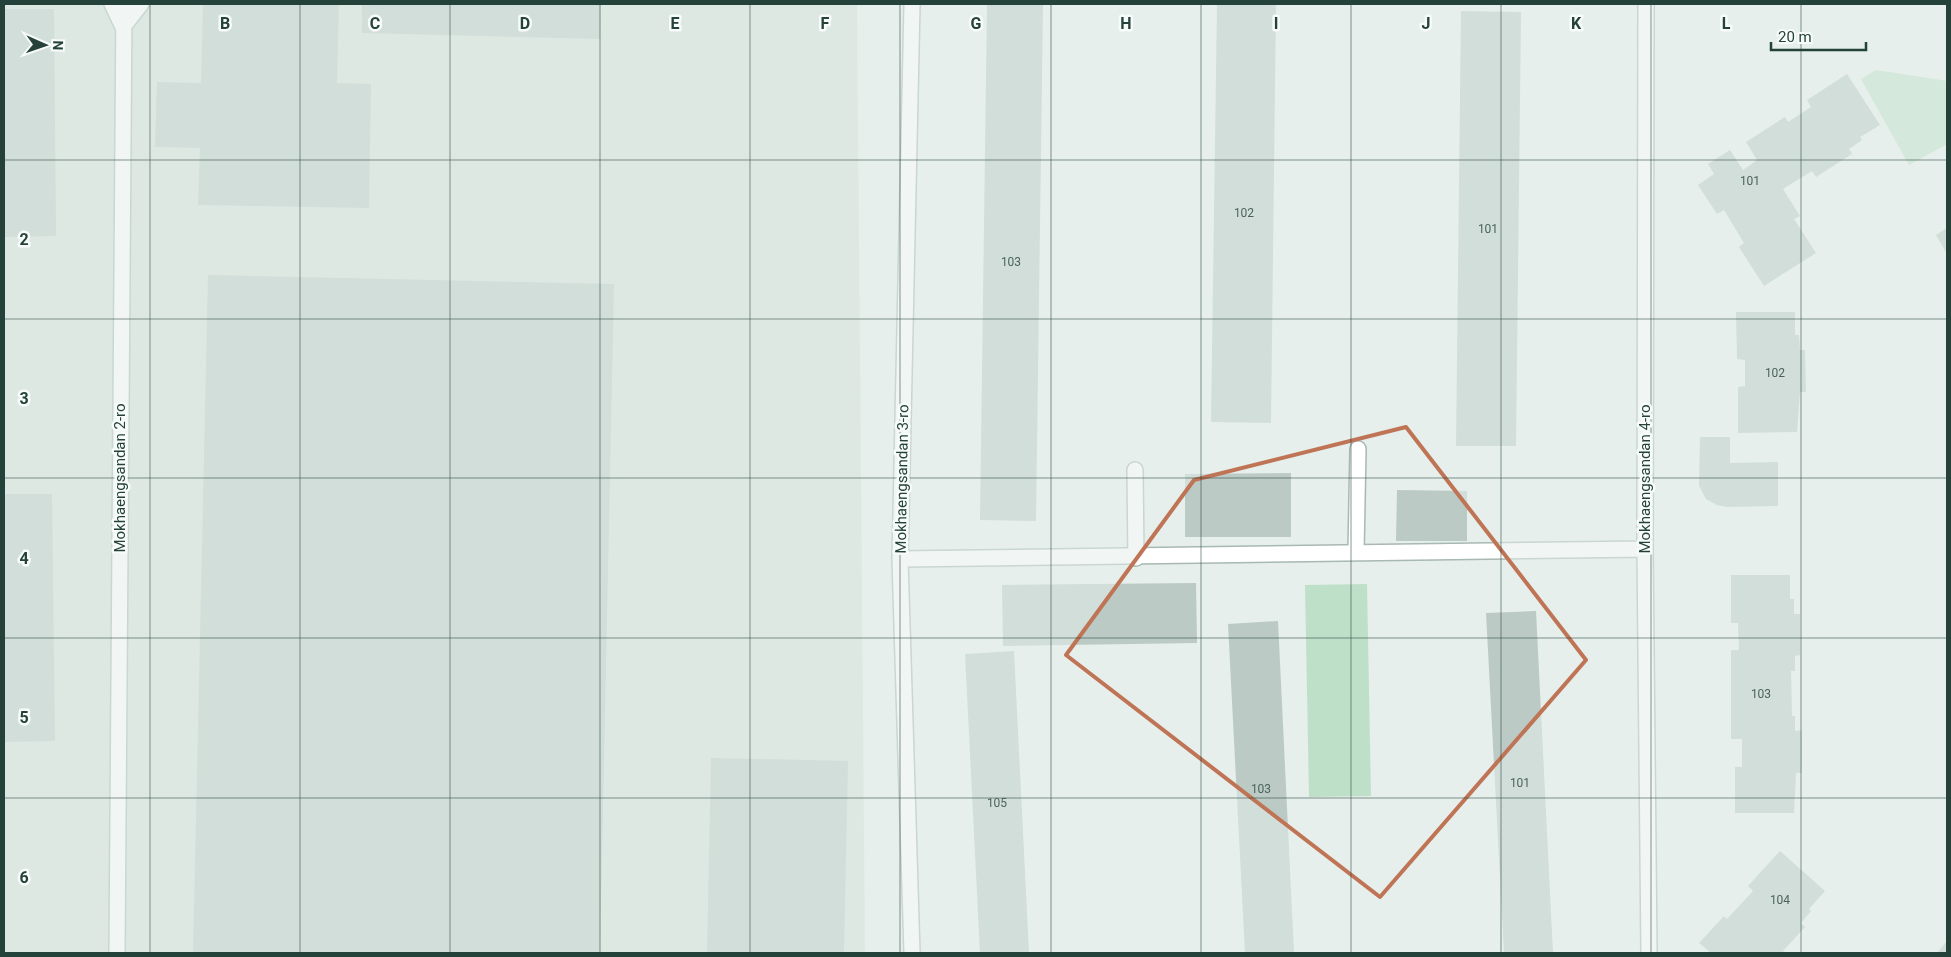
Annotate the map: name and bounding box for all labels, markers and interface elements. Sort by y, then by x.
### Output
text: B [220,14,230,33]
text: C [370,14,380,33]
text: D [520,14,530,33]
text: E [671,14,680,33]
text: F [821,14,830,33]
text: G [971,14,982,33]
text: H [1120,14,1132,33]
text: I [1274,14,1278,33]
text: J [1422,14,1430,33]
text: K [1571,14,1582,33]
text: L [1722,14,1731,33]
north arrow [20,20,70,70]
scale bar [1771,20,1866,52]
text: 20 m [1778,28,1812,46]
text: N [50,40,66,51]
house number: 101 [1740,174,1760,188]
house number: 102 [1234,206,1254,220]
house number: 101 [1478,222,1498,236]
text: 2 [19,230,29,249]
house number: 103 [1001,255,1021,269]
house number: 102 [1765,366,1785,380]
text: 3 [19,389,29,408]
street label: Mokhaengsandan 2-ro [111,403,129,553]
street label: Mokhaengsandan 3-ro [892,404,912,554]
street label: Mokhaengsandan 4-ro [1636,404,1654,554]
text: 4 [19,549,29,568]
house number: 103 [1751,687,1771,701]
text: 5 [19,708,29,727]
house number: 101 [1510,776,1530,790]
house number: 103 [1251,782,1271,796]
house number: 105 [987,796,1007,810]
text: 6 [19,868,29,887]
house number: 104 [1770,893,1790,907]

